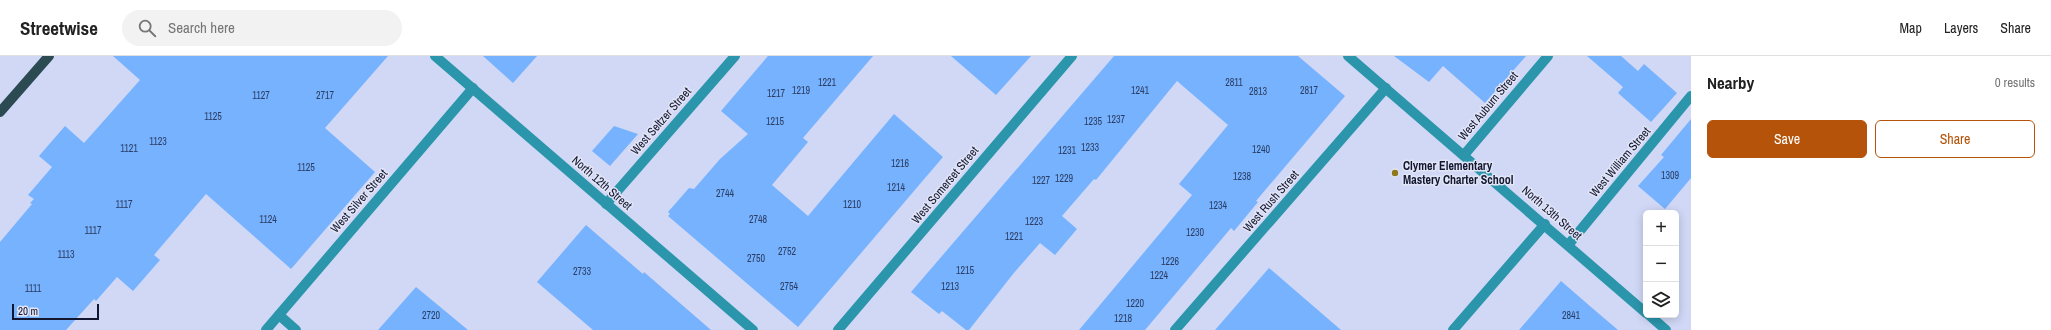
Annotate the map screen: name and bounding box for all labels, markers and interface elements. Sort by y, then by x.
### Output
search box [122,10,402,46]
text: Streetwise [20,15,98,41]
icon: search [136,17,158,39]
text: Search here [168,17,235,38]
text: Map [1900,19,1922,37]
text: Layers [1944,19,1978,37]
text: Share [2000,19,2031,37]
street label: West Auburn Street [1454,68,1522,144]
text: Nearby [1707,71,1754,94]
text: 0 results [1995,74,2035,91]
house number: 1221 [818,76,837,89]
house number: 2811 [1225,76,1243,89]
street label: West Seltzer Street [627,84,695,158]
house number: 1219 [792,84,811,97]
house number: 1241 [1131,84,1150,97]
house number: 2817 [1300,84,1319,97]
house number: 2813 [1249,85,1268,98]
house number: 1217 [767,87,786,100]
house number: 1127 [252,89,270,102]
house number: 2717 [316,89,335,102]
house number: 1125 [204,110,222,123]
house number: 1237 [1107,113,1126,126]
house number: 1215 [766,115,785,128]
house number: 1235 [1084,115,1103,128]
button: Save [1707,120,1867,158]
button: Share [1875,120,2035,158]
street label: West William Street [1586,123,1654,200]
house number: 1123 [149,135,167,148]
house number: 1233 [1081,141,1100,154]
house number: 1121 [120,142,138,155]
street label: West Somerset Street [908,143,982,227]
house number: 1240 [1252,143,1271,156]
house number: 1231 [1058,144,1077,157]
street label: North 12th Street [568,152,636,214]
house number: 1216 [891,157,910,170]
place label: Clymer Elementary Mastery Charter School [1403,158,1514,188]
house number: 1125 [297,161,315,174]
street label: West Silver Street [327,166,391,236]
street label: West Rush Street [1240,167,1302,235]
marker: Clymer Elementary Mastery Charter School [1390,168,1400,178]
house number: 1309 [1661,169,1680,182]
house number: 1238 [1233,170,1252,183]
house number: 1229 [1055,172,1074,185]
house number: 1227 [1032,174,1051,187]
house number: 1214 [887,181,906,194]
street label: North 13th Street [1518,182,1586,244]
house number: 2744 [716,187,735,200]
house number: 1117 [115,198,133,211]
house number: 1210 [843,198,862,211]
house number: 1234 [1209,199,1228,212]
map controls [1643,210,1679,318]
button: + [1643,210,1679,246]
house number: 1124 [259,213,277,226]
house number: 2748 [749,213,768,226]
house number: 1223 [1025,215,1044,228]
house number: 1117 [84,224,102,237]
house number: 1230 [1186,226,1205,239]
house number: 1221 [1005,230,1024,243]
house number: 2752 [778,245,797,258]
button: − [1643,246,1679,282]
house number: 1113 [57,248,75,261]
house number: 2750 [747,252,766,265]
house number: 1226 [1161,255,1180,268]
house number: 1215 [956,264,975,277]
house number: 2733 [573,265,592,278]
house number: 1224 [1150,269,1169,282]
house number: 2754 [780,280,799,293]
house number: 1213 [941,280,960,293]
house number: 1111 [25,282,42,295]
button: layers [1643,282,1679,318]
house number: 1220 [1126,297,1145,310]
scale bar [12,302,99,321]
text: 20 m [18,304,38,318]
house number: 2720 [422,309,441,322]
house number: 2841 [1562,309,1581,322]
house number: 1218 [1114,312,1133,325]

